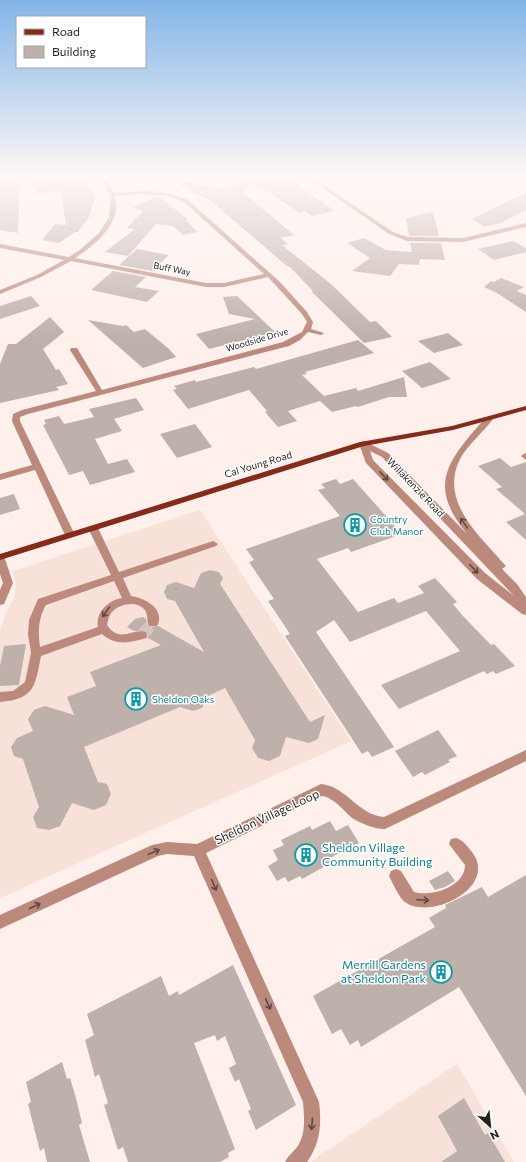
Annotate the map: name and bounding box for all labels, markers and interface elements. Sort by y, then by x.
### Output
legend [16,16,146,68]
text: Road [52,24,80,38]
text: Building [52,44,96,58]
street label: Buff Way [153,260,192,278]
street label: Woodside Drive [224,325,290,354]
street label: Cal Young Road [223,448,293,480]
street label: Willakenzie Road [385,455,447,519]
one-way arrow [379,471,388,481]
building icon: Country Club Manor [342,512,368,538]
place label: Country Club Manor [370,513,423,537]
one-way arrow [460,518,468,529]
one-way arrow [469,564,479,574]
one-way arrow [102,607,110,618]
building icon: Sheldon Oaks [123,686,149,712]
place label: Sheldon Oaks [152,693,215,705]
street label: Sheldon Village Loop [212,786,321,846]
place label: Sheldon Village Community Building [322,840,433,868]
building icon: Sheldon Village Community Building [293,842,319,868]
one-way arrow [147,847,159,855]
one-way arrow [211,879,218,891]
one-way arrow [416,896,429,903]
one-way arrow [29,901,41,909]
place label: Merrill Gardens at Sheldon Park [341,957,426,985]
building icon: Merrill Gardens at Sheldon Park [428,959,454,985]
one-way arrow [265,997,272,1009]
north arrow [470,1106,510,1146]
one-way arrow [308,1117,316,1130]
text: N [488,1128,501,1143]

